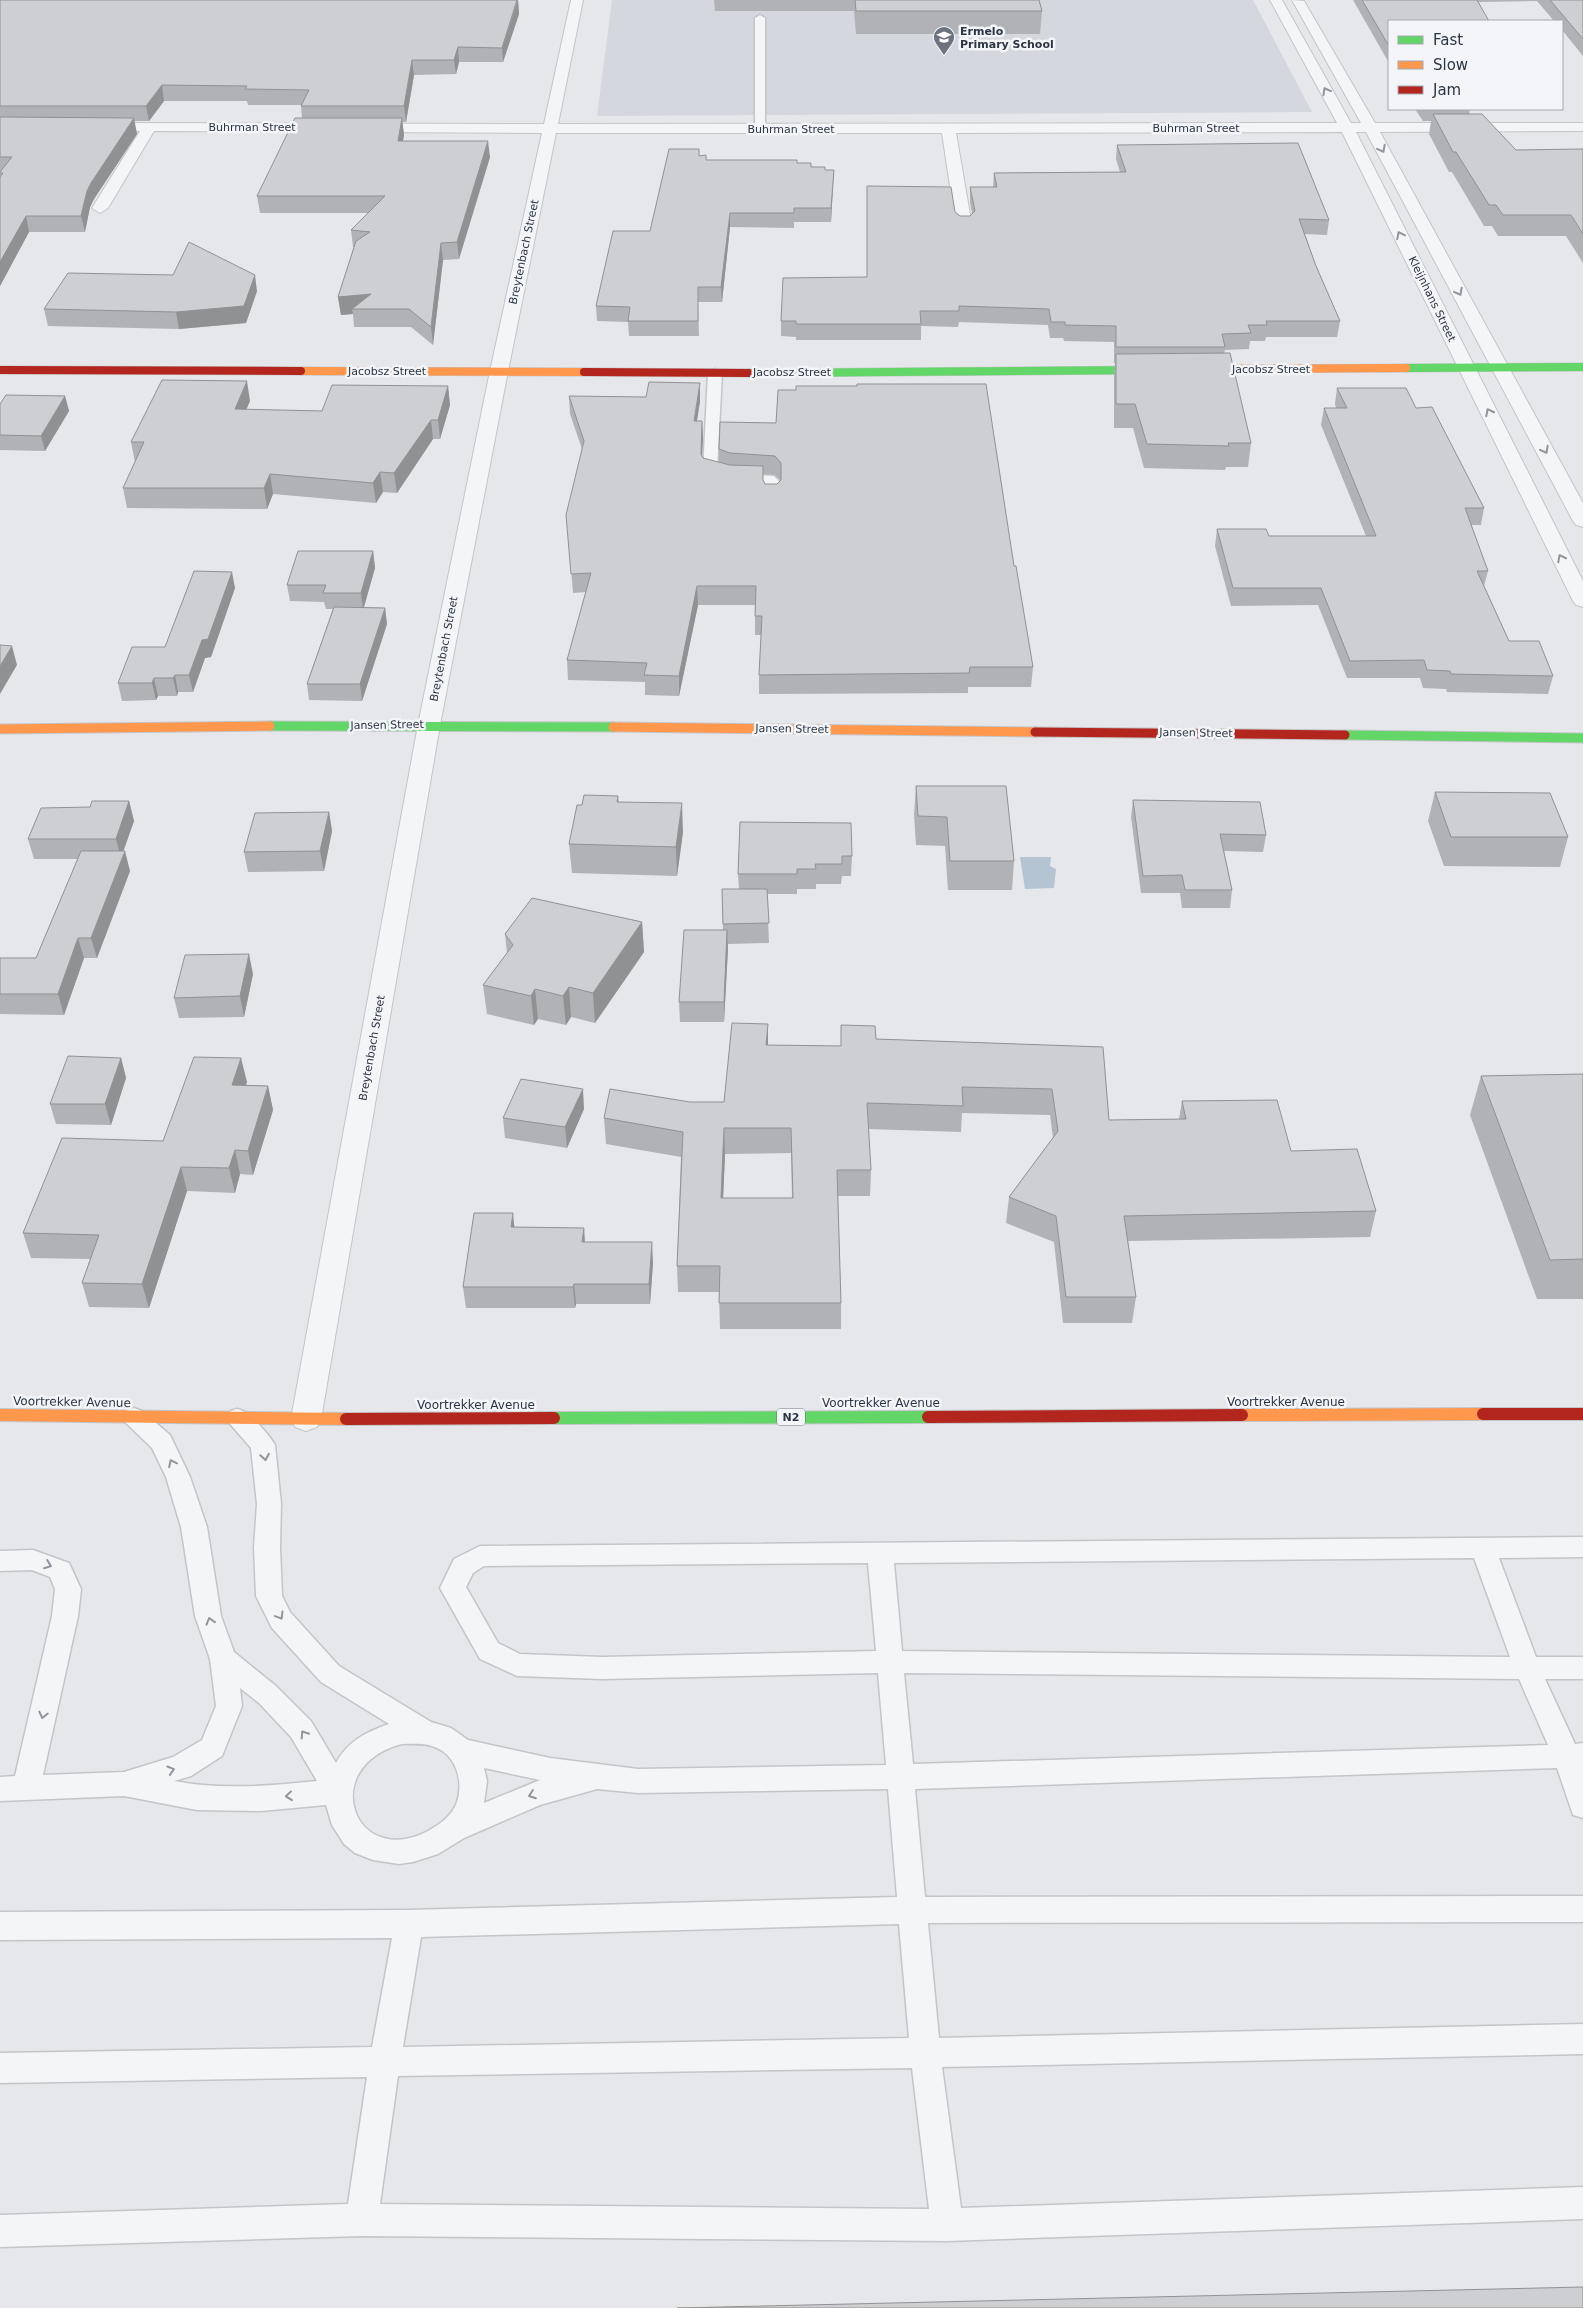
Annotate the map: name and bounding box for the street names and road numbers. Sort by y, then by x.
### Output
street label: Buhrman Street [208,121,296,134]
street label: Buhrman Street [1152,122,1240,135]
street label: Buhrman Street [747,123,835,136]
street label: Breytenbach Street [507,198,542,306]
street label: Kleijnhans Street [1406,254,1459,344]
street label: Jacobsz Street [1231,363,1311,376]
street label: Jacobsz Street [347,365,427,378]
street label: Jacobsz Street [752,366,832,379]
street label: Breytenbach Street [427,595,461,703]
street label: Jansen Street [349,718,424,732]
street label: Jansen Street [754,722,829,736]
street label: Jansen Street [1158,726,1233,740]
street label: Breytenbach Street [356,994,388,1102]
street label: Voortrekker Avenue [13,1394,131,1410]
street label: Voortrekker Avenue [1227,1395,1345,1409]
street label: Voortrekker Avenue [822,1396,940,1410]
street label: Voortrekker Avenue [417,1398,535,1412]
road number: N2 [777,1408,805,1425]

